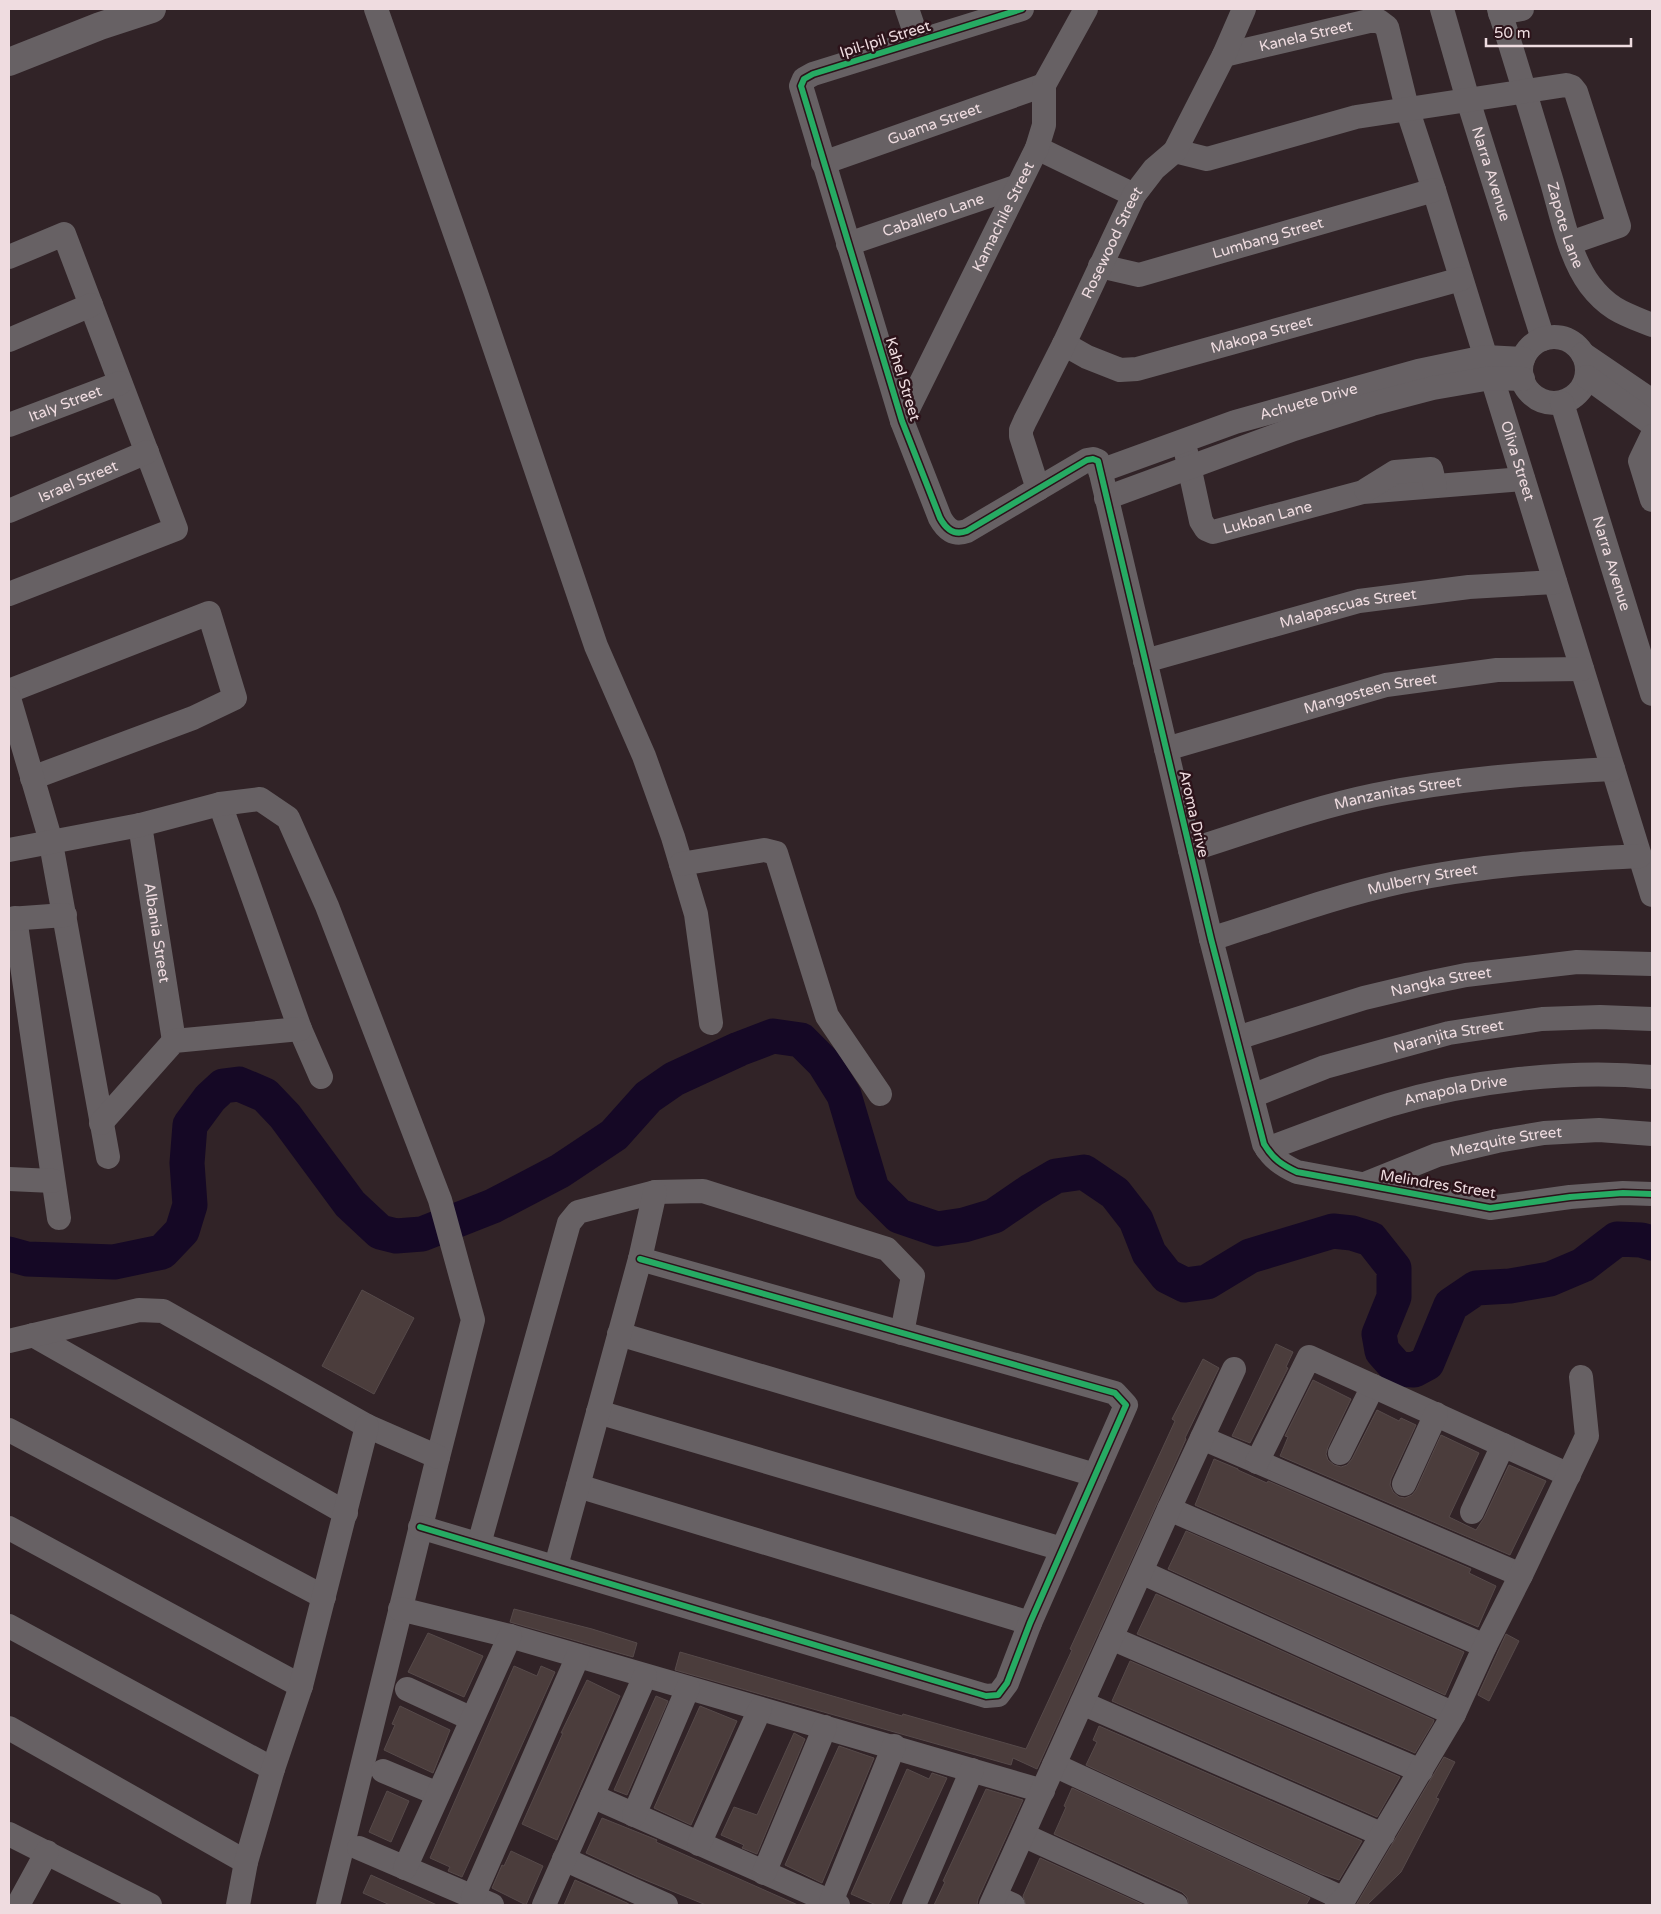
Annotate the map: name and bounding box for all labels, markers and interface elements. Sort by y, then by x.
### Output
scale bar [1486,15,1631,47]
street label: Kanela Street [1257,16,1354,55]
street label: Ipil-Ipil Street [837,17,933,61]
text: 50 m [1494,24,1531,42]
street label: Guama Street [885,99,984,149]
street label: Narra Avenue [1468,124,1514,223]
street label: Kamachile Street [968,158,1038,275]
street label: Zapote Lane [1543,180,1587,271]
street label: Rosewood Street [1078,183,1146,301]
street label: Caballero Lane [880,189,986,241]
street label: Lumbang Street [1210,213,1326,262]
street label: Makopa Street [1208,312,1315,357]
street label: Kahel Street [882,335,924,423]
street label: Achuete Drive [1258,379,1360,424]
street label: Italy Street [26,382,105,426]
street label: Oliva Street [1497,419,1539,503]
street label: Israel Street [36,457,121,506]
street label: Lukban Lane [1221,497,1314,538]
street label: Narra Avenue [1589,514,1635,613]
street label: Malapascuas Street [1277,585,1418,632]
street label: Mangosteen Street [1302,669,1438,717]
street label: Aroma Drive [1175,769,1213,859]
street label: Manzanitas Street [1332,772,1463,813]
street label: Mulberry Street [1365,860,1479,899]
street label: Albania Street [140,881,174,984]
street label: Nangka Street [1389,963,1493,1000]
street label: Naranjita Street [1391,1016,1505,1057]
street label: Amapola Drive [1402,1072,1508,1109]
street label: Mezquite Street [1448,1123,1563,1161]
street label: Melindres Street [1379,1166,1497,1202]

